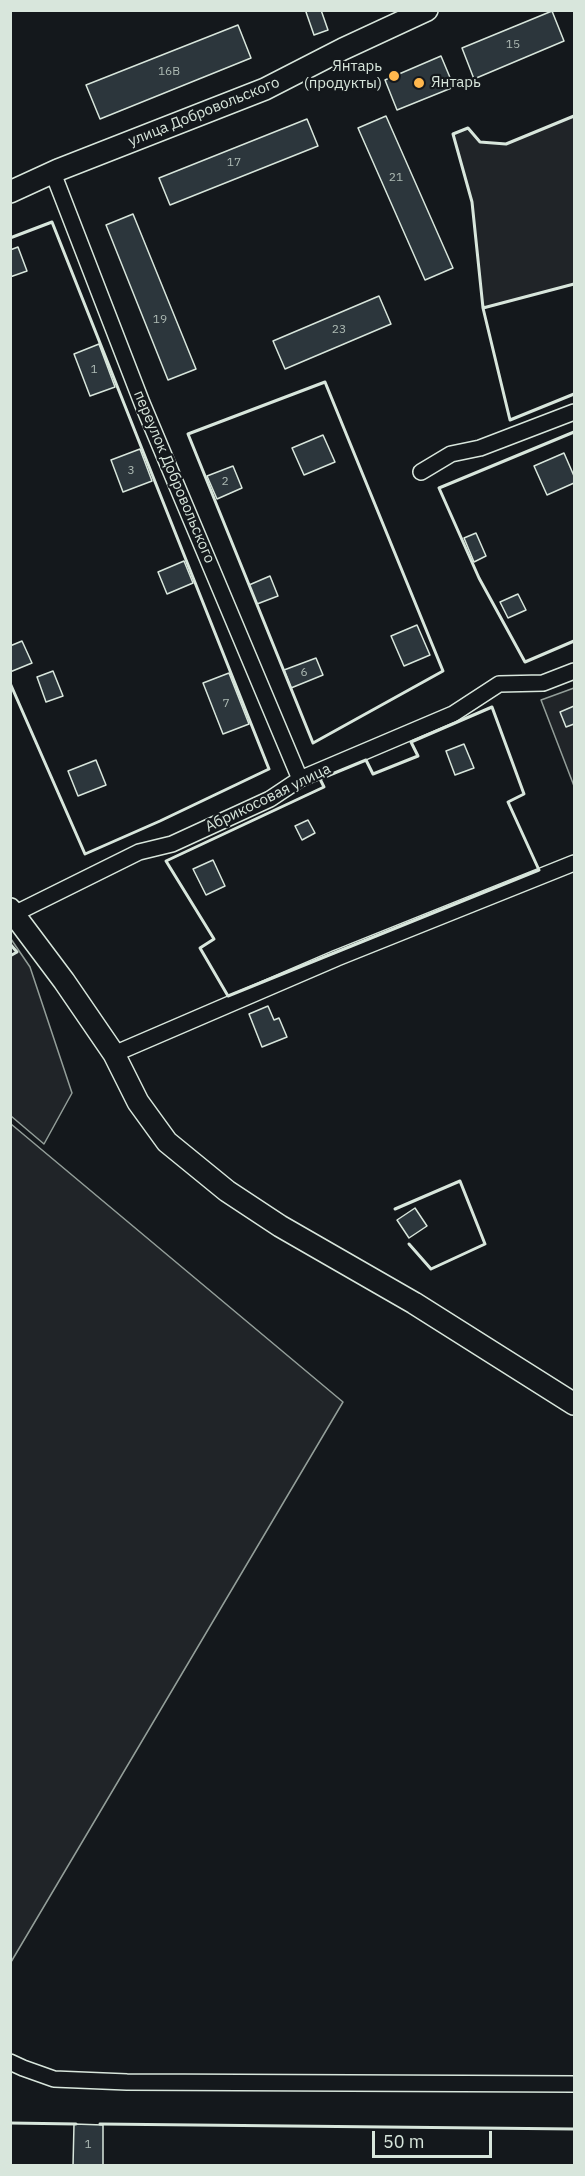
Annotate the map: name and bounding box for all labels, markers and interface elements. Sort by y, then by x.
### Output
house number: 15 [506,38,520,52]
place label: Янтарь (продукты) [304,58,382,93]
house number: 16В [158,65,180,79]
marker: Янтарь (продукты) [387,69,401,83]
street label: улица Добровольского [126,73,282,151]
place label: Янтарь [431,74,481,92]
marker: Янтарь [412,76,426,90]
house number: 17 [227,156,241,170]
house number: 21 [389,171,403,185]
house number: 19 [153,313,167,327]
house number: 23 [332,323,346,337]
house number: 1 [90,363,98,377]
street label: переулок Добровольского [129,388,219,566]
house number: 3 [127,464,135,478]
house number: 2 [221,475,229,489]
house number: 6 [300,666,308,680]
house number: 7 [222,697,230,711]
street label: Абрикосовая улица [202,760,334,836]
scale bar [375,2119,495,2157]
text: 50 m [383,2130,425,2153]
house number: 1 [84,2138,92,2152]

